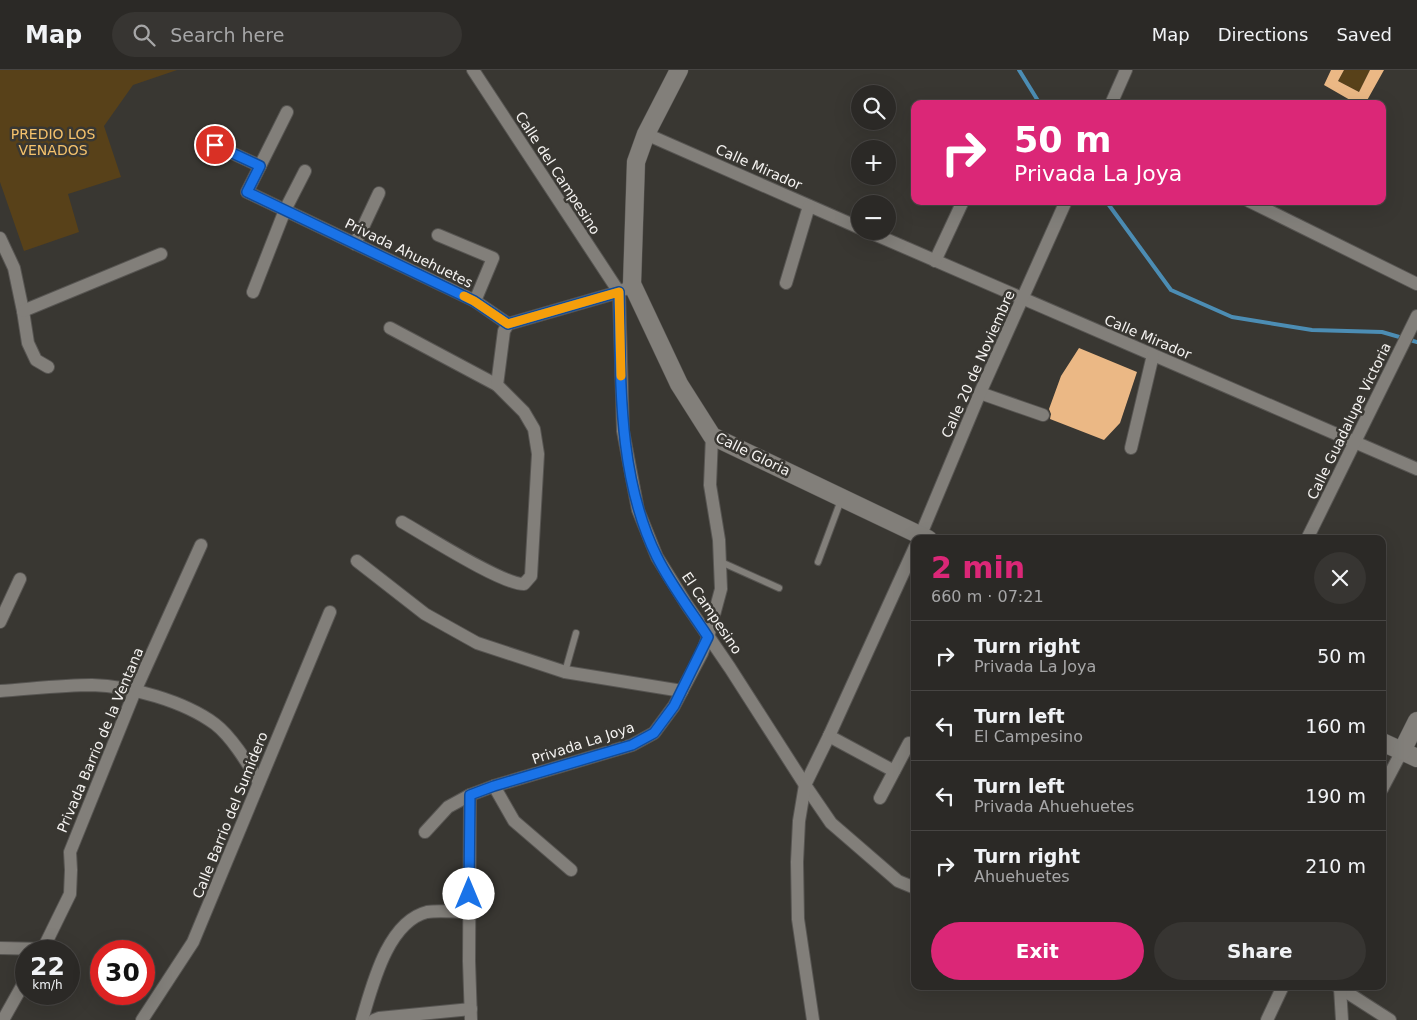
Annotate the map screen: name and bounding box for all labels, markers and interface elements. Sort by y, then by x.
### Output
search box [112,12,462,57]
text: Map [25,21,82,49]
icon: search [130,21,158,49]
text: Search here [170,24,284,46]
text: Map [1152,24,1190,45]
text: Directions [1218,24,1308,45]
text: Saved [1336,24,1392,45]
map controls [851,85,896,240]
button: search [851,85,896,130]
street label: Calle del Campesino [512,109,604,237]
icon: right [931,120,996,185]
text: 50 m [1014,120,1111,160]
pin [194,124,236,166]
park label: PREDIO LOS VENADOS [11,126,95,158]
icon: arrive [201,131,229,159]
button: + [851,140,896,185]
street label: Calle Mirador [713,141,805,193]
text: Privada La Joya [1014,161,1182,186]
button: − [851,195,896,240]
street label: Privada Ahuehuetes [342,215,476,291]
street label: Calle 20 de Noviembre [938,288,1018,440]
street label: Calle Mirador [1102,312,1194,363]
street label: Calle Guadalupe Victoria [1304,340,1394,502]
street label: Calle Gloria [713,429,793,479]
text: 2 min [931,550,1025,585]
button: close [1314,552,1366,604]
street label: El Campesino [679,569,745,657]
text: 660 m · 07:21 [931,587,1044,606]
text: Turn right [974,635,1080,657]
icon: right [931,642,959,670]
street label: Privada Barrio de la Ventana [54,645,146,835]
text: 50 m [1317,645,1366,667]
text: Privada La Joya [974,657,1096,676]
text: Turn left [974,705,1065,727]
icon: left [931,712,959,740]
text: 160 m [1305,715,1366,737]
street label: Privada La Joya [530,719,636,767]
text: El Campesino [974,727,1083,746]
street label: Calle Barrio del Sumidero [189,729,271,901]
text: Turn left [974,775,1065,797]
icon: left [931,782,959,810]
text: 190 m [1305,785,1366,807]
text: Privada Ahuehuetes [974,797,1134,816]
text: Turn right [974,845,1080,867]
icon: right [931,852,959,880]
text: 210 m [1305,855,1366,877]
position arrow [442,867,494,919]
text: Ahuehuetes [974,867,1070,886]
button: Exit [931,922,1144,980]
button: Share [1154,922,1366,980]
speed limit sign: 30 [90,940,155,1005]
text: 22 [30,952,65,981]
text: km/h [32,978,63,992]

